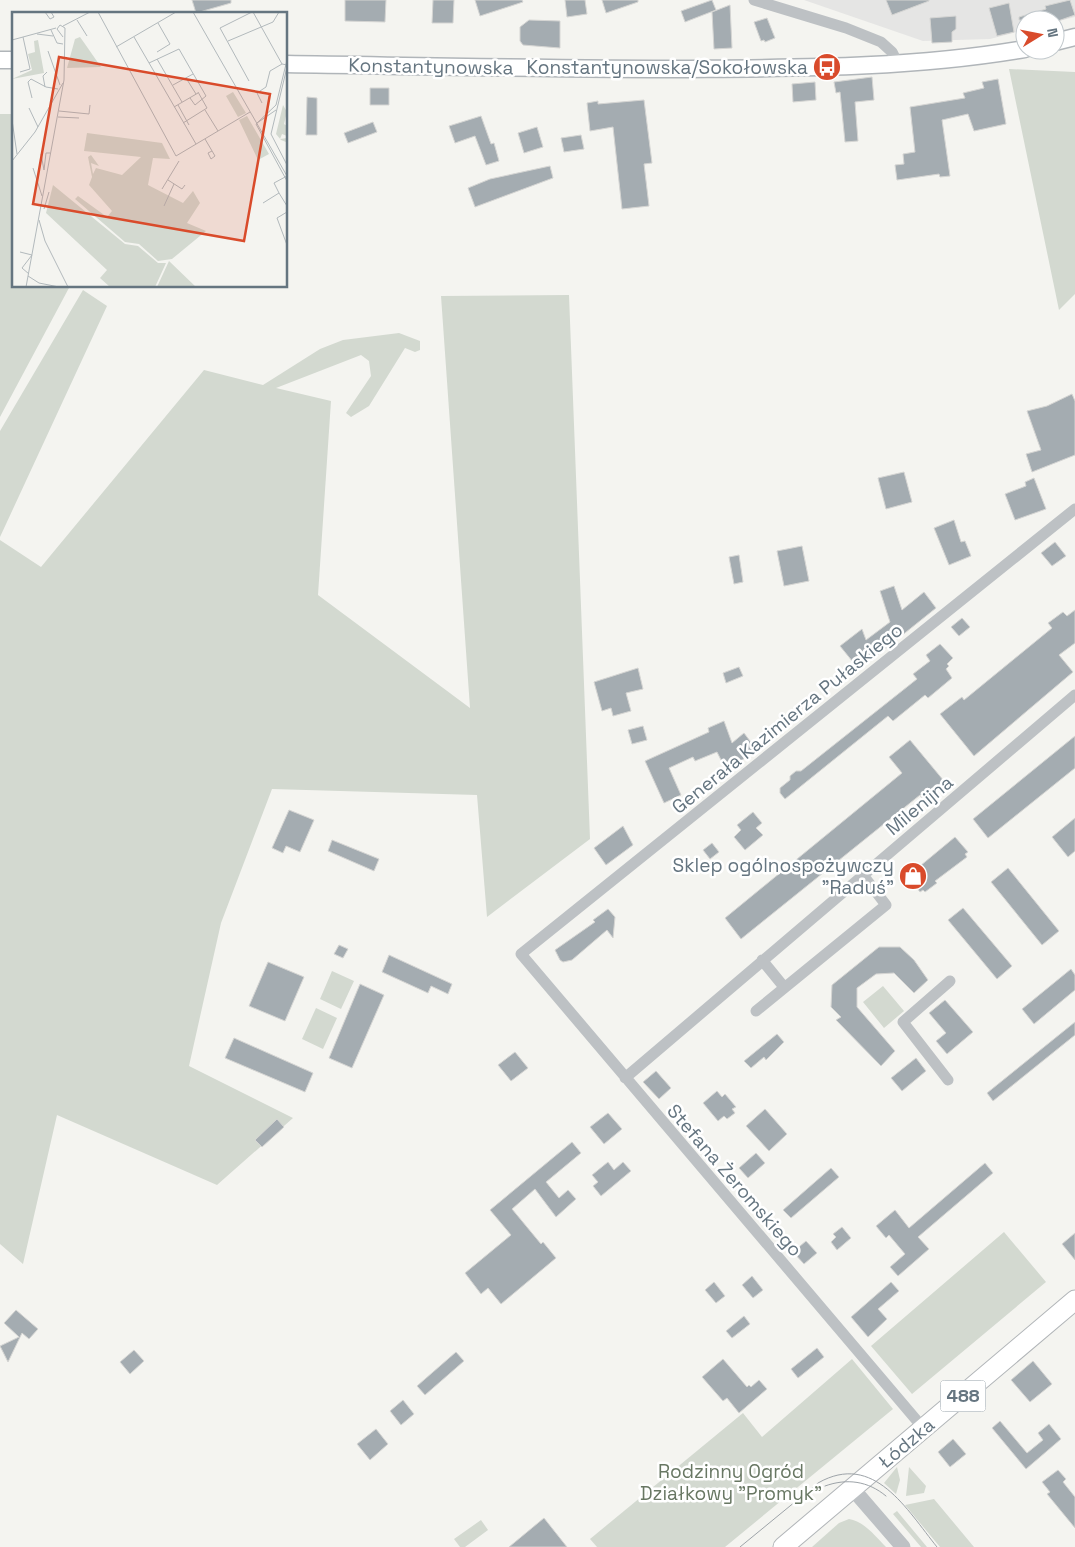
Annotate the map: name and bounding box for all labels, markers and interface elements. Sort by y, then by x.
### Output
north arrow [1015,10,1065,60]
inset map [12,12,288,288]
text: N [1043,27,1062,39]
bus stop icon: Konstantynowska/Sokołowska [812,52,842,82]
street label: Konstantynowska [348,53,514,80]
place label: Konstantynowska/Sokołowska [526,55,808,80]
street label: Generała Kazimierza Pułaskiego [667,617,908,819]
street label: Milenijna [880,770,958,841]
place label: Sklep ogólnospożywczy "Raduś" [673,853,894,900]
shop icon: Sklep ogólnospożywczy "Raduś" [898,861,928,891]
street label: Stefana Żeromskiego [661,1099,808,1262]
road number: 488 [940,1380,986,1412]
street label: Łódzka [873,1413,940,1474]
park label: Rodzinny Ogród Działkowy "Promyk" [640,1459,822,1506]

